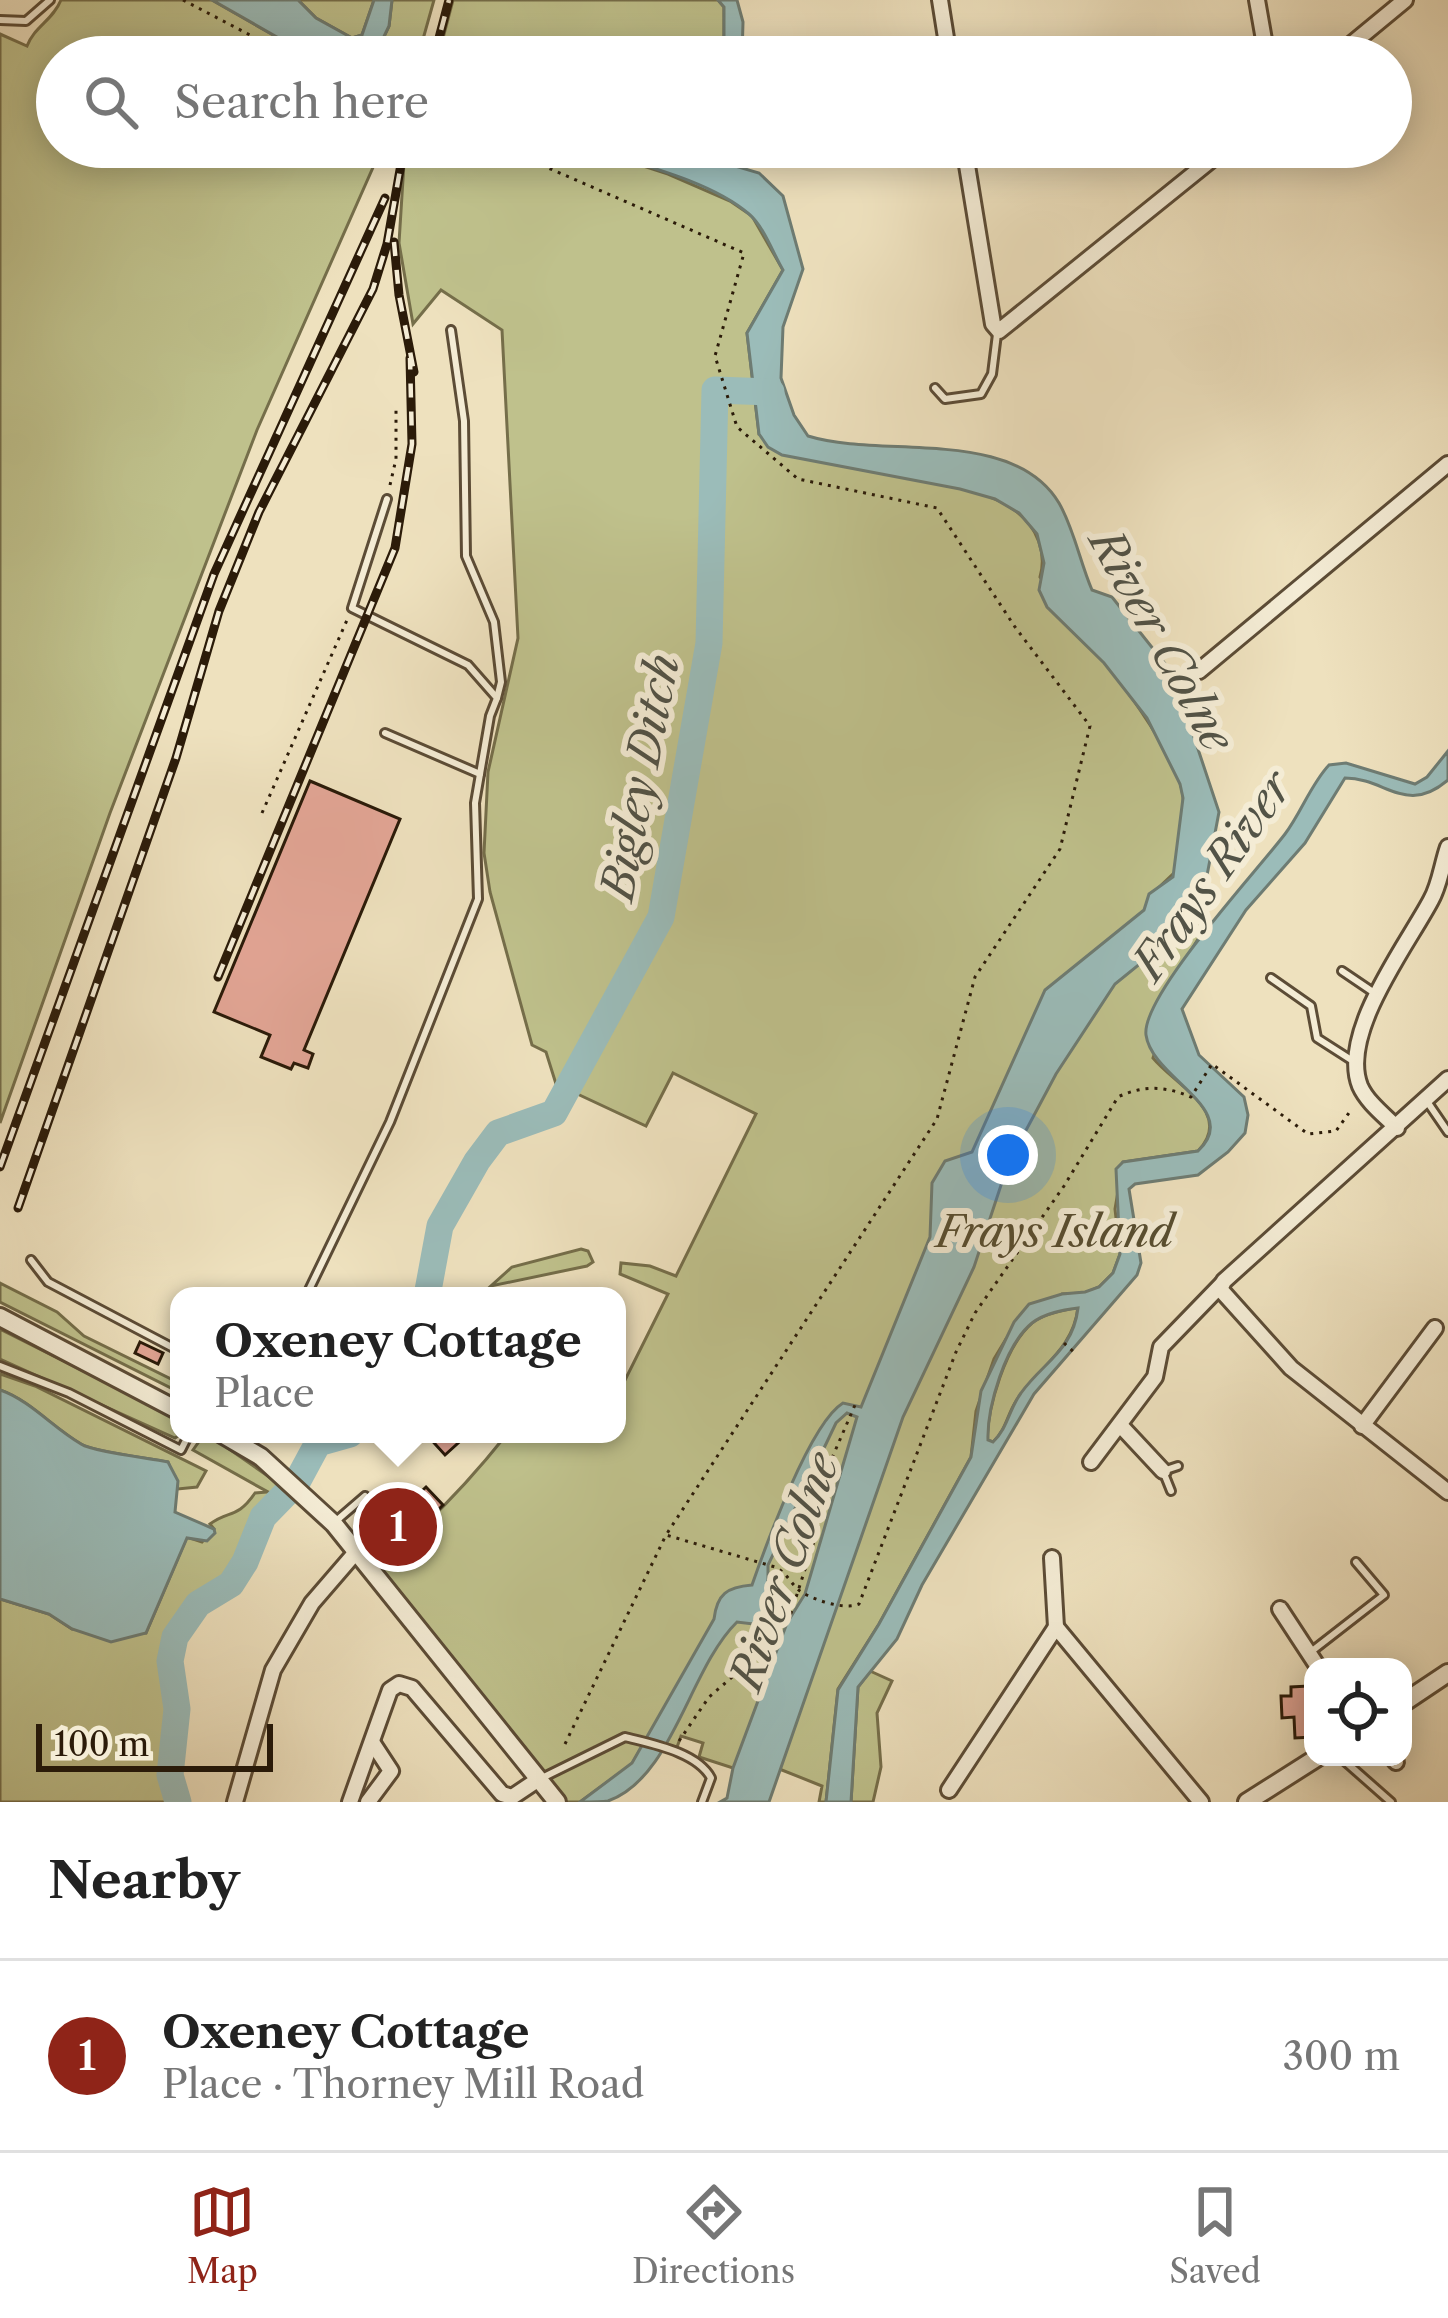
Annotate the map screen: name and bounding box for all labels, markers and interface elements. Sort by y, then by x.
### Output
search box [36,36,1412,168]
icon: search [78,69,144,135]
text: Search here [174,74,429,130]
water label: River Colne [1076,516,1247,762]
water label: Bigley Ditch [588,649,691,907]
water label: Frays River [1118,759,1305,992]
your location [978,1125,1038,1185]
park label: Frays Island [933,1206,1178,1258]
popup [170,1287,626,1443]
text: Oxeney Cottage [214,1313,582,1369]
text: Place [214,1369,315,1417]
water label: River Colne [716,1444,851,1699]
pin: 1 [359,1482,437,1572]
map controls [1304,1658,1412,1766]
button: locate [1304,1658,1412,1766]
scale bar [36,1718,273,1771]
text: 100 m [54,1724,149,1765]
text: Nearby [48,1849,240,1911]
text: Oxeney Cottage [162,2004,529,2060]
text: 1 [78,2032,96,2080]
text: 300 m [1282,2032,1400,2080]
text: Place · Thorney Mill Road [162,2060,645,2108]
tab: Map [187,2179,258,2292]
tab: Directions [632,2179,795,2292]
tab: Saved [1169,2179,1261,2292]

